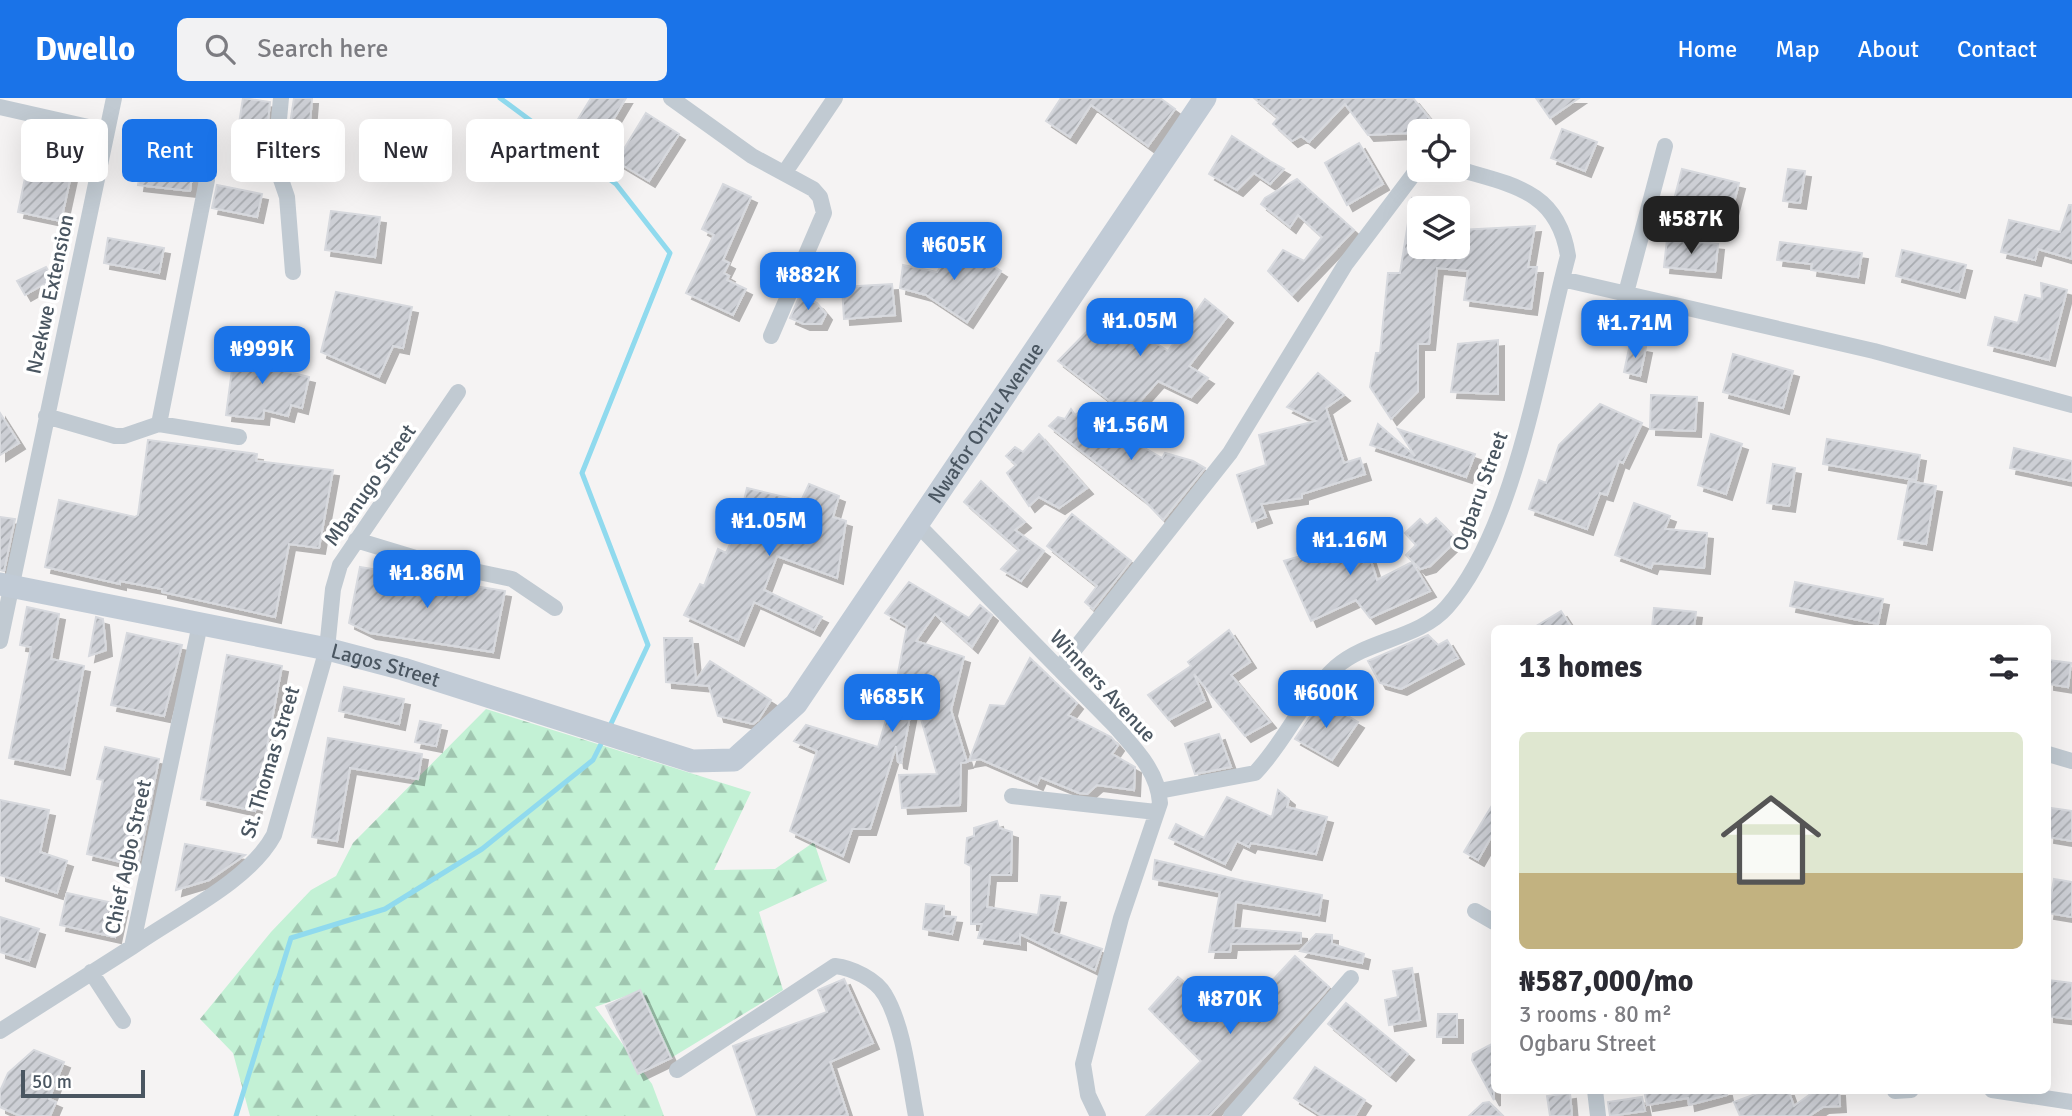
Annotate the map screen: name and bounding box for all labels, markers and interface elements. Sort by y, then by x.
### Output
search box [177,18,667,81]
text: Dwello [35,29,135,70]
icon: search [201,30,239,68]
text: Search here [257,33,388,65]
text: Home [1677,34,1737,64]
text: Map [1775,34,1820,64]
text: About [1858,34,1919,64]
text: Contact [1957,34,2037,64]
chip: Buy [21,119,108,182]
chip: Rent [122,119,217,182]
chip: Filters [231,119,345,182]
chip: New [359,119,452,182]
chip: Apartment [466,119,624,182]
map controls [1407,119,1470,259]
button: locate [1407,119,1470,182]
button: layers [1407,196,1470,259]
pin: ₦587K [1642,197,1740,256]
text: ₦587K [1659,204,1723,233]
street label: Nzekwe Extension [20,212,80,376]
pin: ₦605K [905,222,1003,282]
text: ₦605K [922,230,986,259]
pin: ₦882K [759,252,857,312]
text: ₦882K [776,260,840,289]
pin: ₦1.05M [1083,299,1197,358]
pin: ₦1.71M [1578,300,1692,360]
text: ₦1.05M [1102,306,1178,335]
text: ₦1.71M [1597,308,1673,337]
pin: ₦999K [213,327,311,386]
text: ₦999K [230,334,294,363]
street label: Nwafor Orizu Avenue [922,337,1049,508]
pin: ₦1.56M [1074,402,1188,462]
text: ₦1.56M [1093,410,1169,439]
street label: Mbanugo Street [318,419,422,551]
street label: Ogbaru Street [1446,428,1514,554]
pin: ₦1.05M [712,498,826,558]
text: ₦1.05M [731,506,807,535]
pin: ₦1.16M [1293,518,1407,577]
text: ₦1.16M [1312,525,1388,554]
pin: ₦1.86M [370,550,484,610]
text: ₦1.86M [389,558,465,587]
street label: Winners Avenue [1044,624,1162,748]
street label: Lagos Street [328,638,443,693]
icon: filters [1985,648,2023,686]
text: 13 homes [1519,649,1642,686]
pin: ₦600K [1277,670,1375,730]
pin: ₦685K [843,674,941,734]
text: ₦600K [1294,678,1358,707]
text: ₦685K [860,682,924,711]
street label: St. Thomas Street [235,683,305,841]
street label: Chief Agbo Street [99,777,157,937]
icon: home [1708,777,1834,903]
text: ₦587,000/mo [1519,963,1693,1000]
pin: ₦870K [1181,976,1279,1036]
text: ₦870K [1198,984,1262,1013]
text: 3 rooms · 80 m² [1519,1000,1672,1029]
text: Ogbaru Street [1519,1029,1656,1058]
scale bar [21,1067,145,1099]
text: 50 m [32,1070,72,1094]

